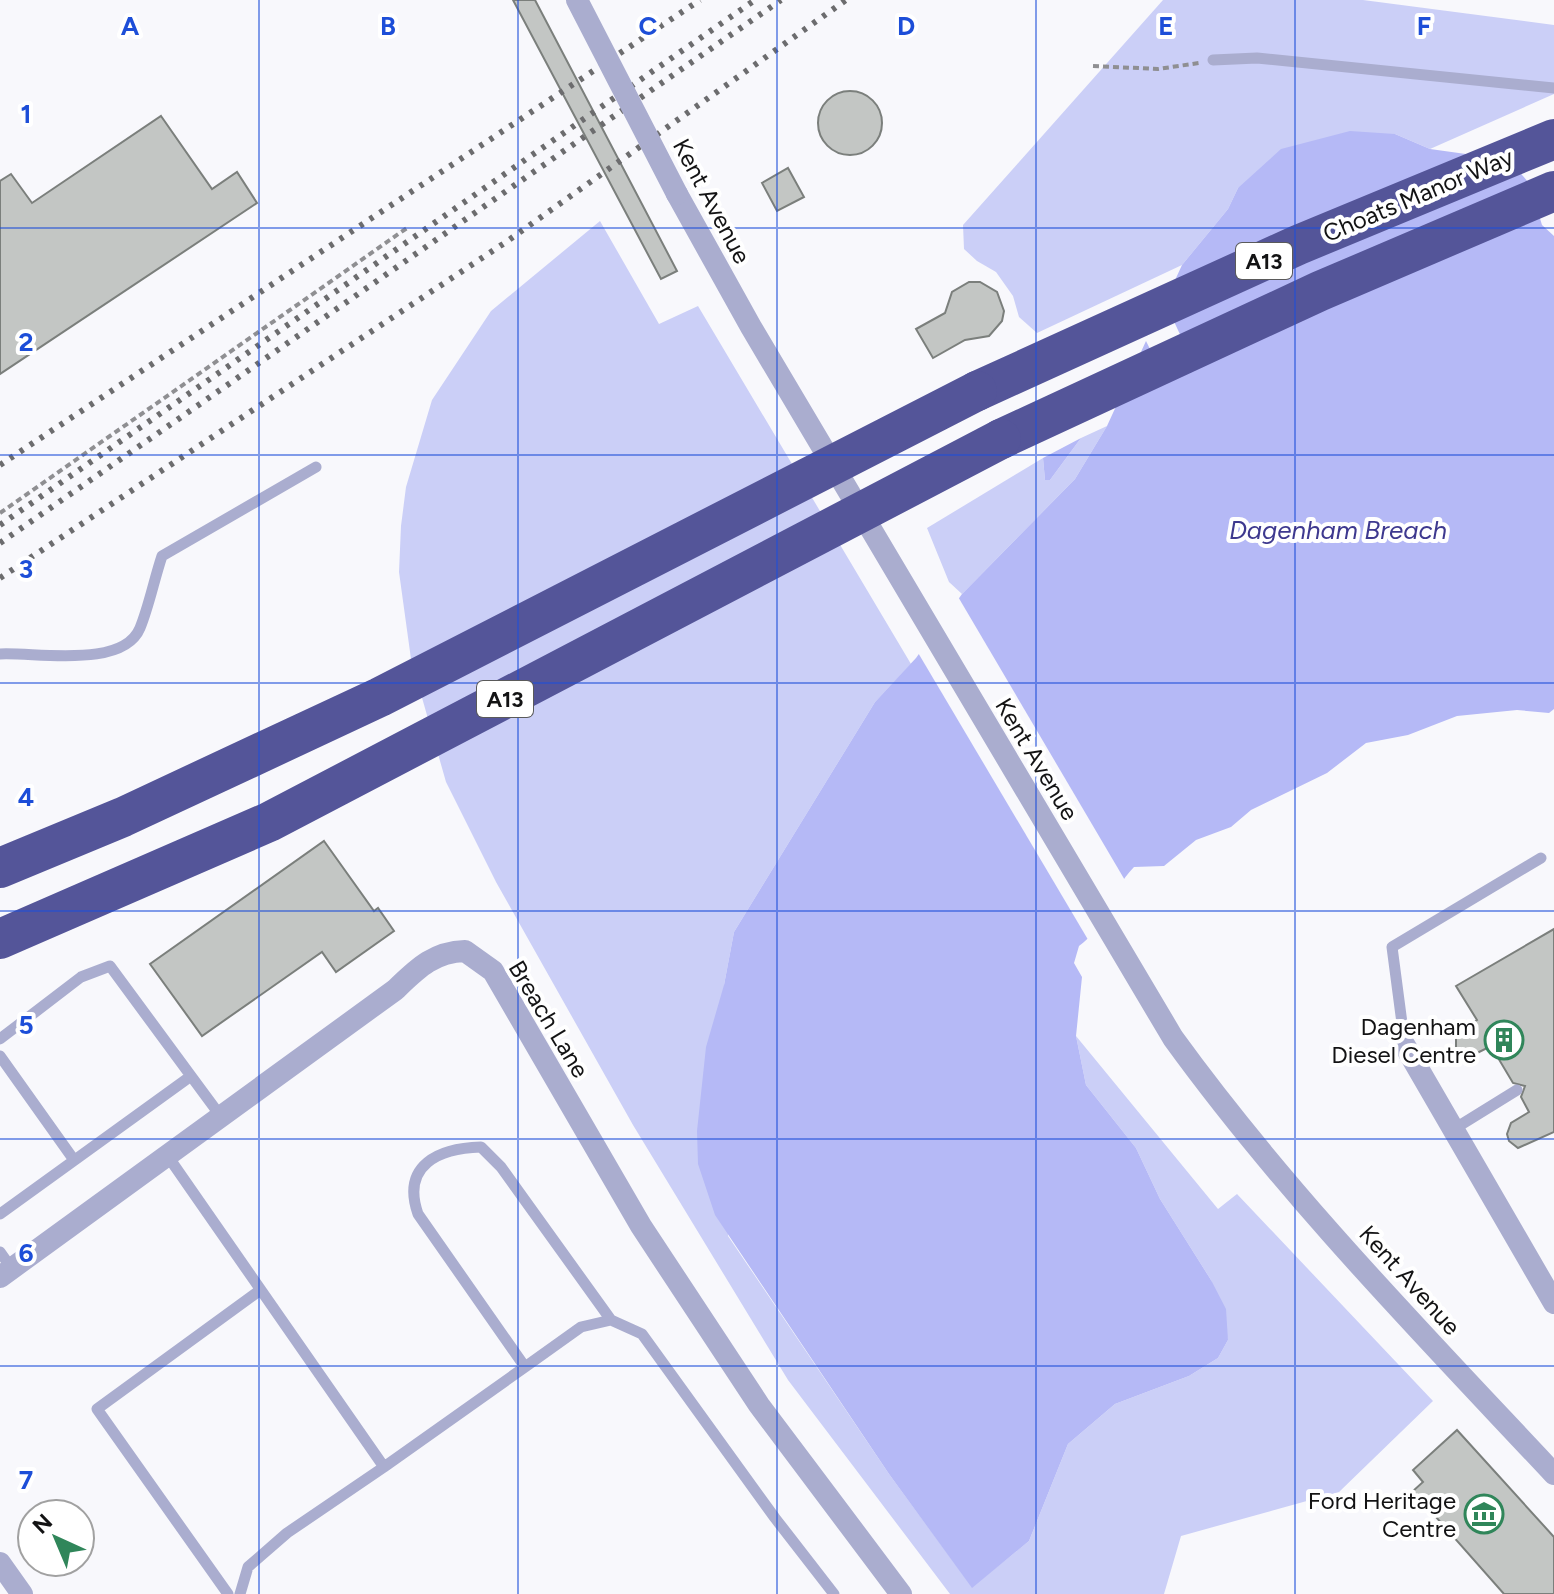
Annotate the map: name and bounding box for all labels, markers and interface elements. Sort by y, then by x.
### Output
text: A [121,10,140,42]
text: B [380,10,396,42]
text: C [639,10,658,42]
text: D [897,10,915,42]
text: E [1158,10,1174,42]
text: F [1417,10,1431,42]
text: 1 [21,98,31,130]
street label: Kent Avenue [667,134,757,268]
street label: Choats Manor Way [1319,142,1518,248]
road number: A13 [1236,243,1292,279]
text: 2 [18,326,34,358]
water label: Dagenham Breach [1229,514,1447,546]
text: 3 [19,553,33,585]
road number: A13 [477,681,533,717]
street label: Kent Avenue [989,693,1085,825]
text: 4 [18,781,34,813]
street label: Breach Lane [503,955,595,1083]
text: 5 [18,1009,34,1041]
place label: Dagenham Diesel Centre [1331,1012,1476,1069]
building icon: Dagenham Diesel Centre [1483,1019,1525,1061]
street label: Kent Avenue [1353,1219,1467,1341]
text: 6 [18,1237,34,1269]
text: 7 [19,1464,33,1496]
place label: Ford Heritage Centre [1308,1486,1456,1543]
museum icon: Ford Heritage Centre [1463,1493,1505,1535]
north arrow [16,1498,96,1578]
text: N [27,1508,58,1540]

